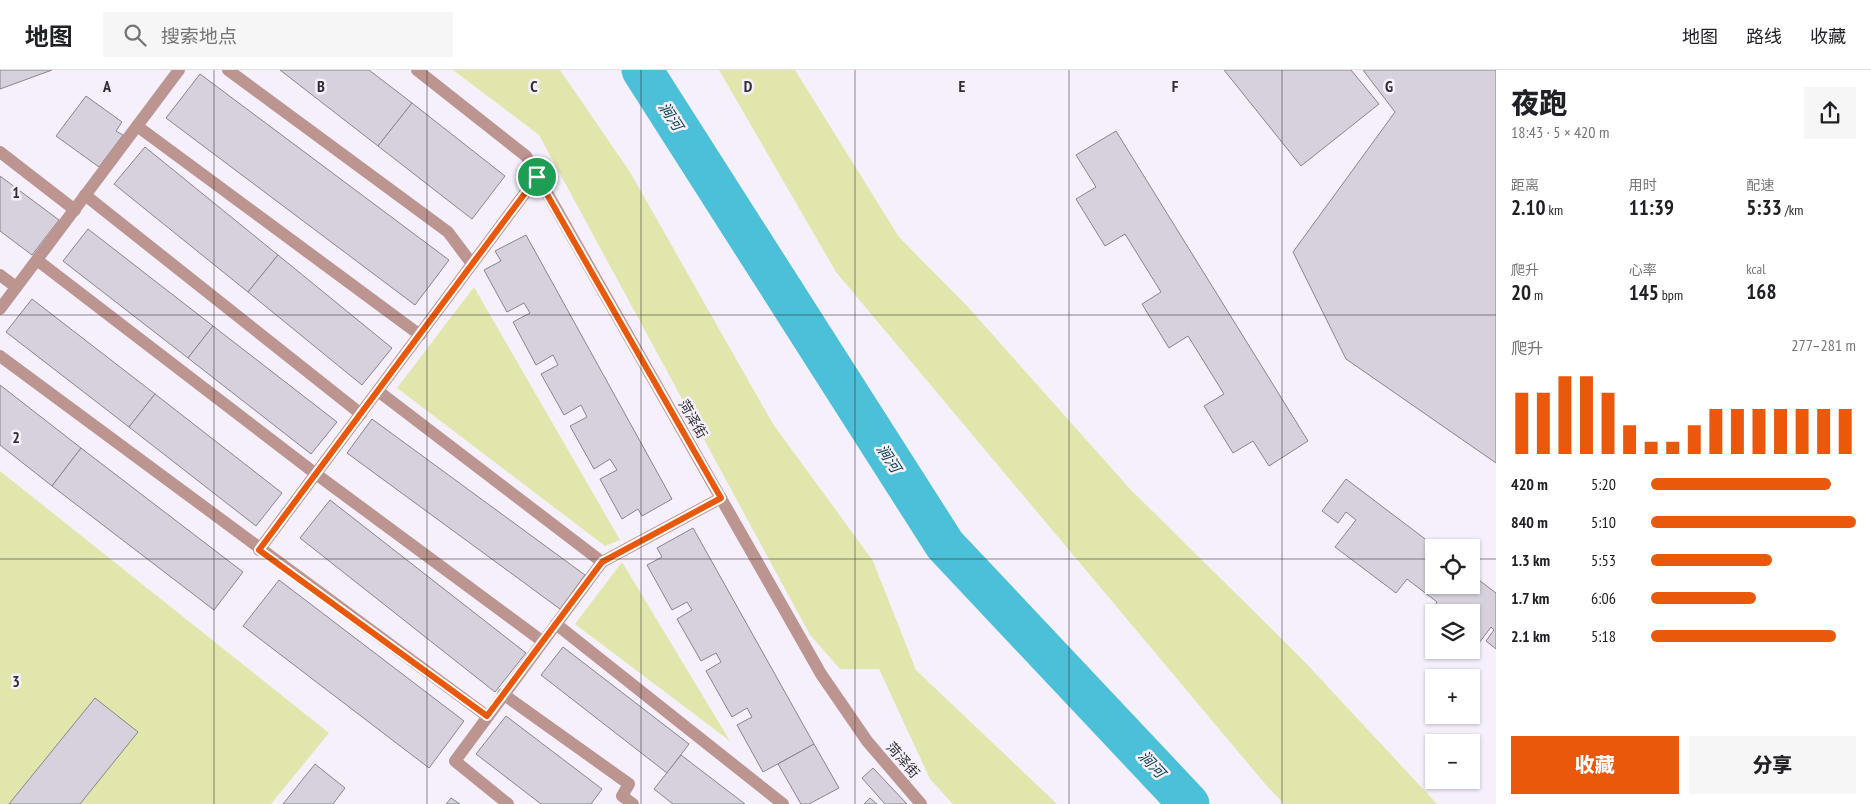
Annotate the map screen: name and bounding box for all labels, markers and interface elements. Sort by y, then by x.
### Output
search box [103,12,453,57]
text: 地图 [25,21,73,52]
icon: search [121,21,149,49]
text: 搜索地点 [161,24,237,48]
text: 地图 [1682,25,1718,48]
text: 路线 [1746,25,1782,48]
text: 收藏 [1810,25,1846,48]
text: A [102,76,112,96]
text: B [317,76,325,96]
text: C [530,76,538,96]
text: D [744,76,753,96]
text: E [959,76,966,96]
text: F [1172,76,1179,96]
text: G [1385,76,1393,96]
text: 夜跑 [1511,84,1567,121]
button: share [1804,87,1856,139]
water label: 涧河 [655,98,689,136]
text: 18:43 · 5 × 420 m [1511,122,1609,142]
pin [516,156,558,198]
icon: arrive [523,163,551,191]
text: 距离 [1511,176,1539,194]
text: 用时 [1629,176,1657,194]
text: 配速 [1746,176,1774,194]
text: 1 [12,182,20,202]
text: 2.10 [1511,194,1546,221]
text: 11:39 [1629,194,1674,221]
text: 5:33 [1746,194,1782,221]
text: km [1546,201,1563,219]
text: /km [1782,201,1803,219]
text: kcal [1746,260,1765,278]
text: 爬升 [1511,261,1539,279]
text: 心率 [1629,261,1657,279]
text: 168 [1746,278,1776,305]
text: 20 [1511,279,1531,306]
text: 145 [1629,279,1659,306]
text: m [1531,286,1543,304]
text: bpm [1659,286,1683,304]
text: 277–281 m [1791,335,1856,355]
text: 爬升 [1511,338,1543,358]
street label: 菏泽街 [675,396,711,442]
text: 2 [12,427,20,447]
water label: 涧河 [873,440,907,478]
text: 420 m [1511,474,1548,494]
text: 5:20 [1591,474,1616,494]
text: 840 m [1511,512,1548,532]
text: 5:10 [1591,512,1616,532]
map controls [1425,539,1480,789]
button: locate [1425,539,1480,594]
text: 1.3 km [1511,550,1550,570]
text: 5:53 [1591,550,1616,570]
text: 1.7 km [1511,588,1549,608]
text: 6:06 [1591,588,1616,608]
button: layers [1425,604,1480,659]
text: 2.1 km [1511,626,1550,646]
text: 5:18 [1591,626,1616,646]
button: + [1425,669,1480,724]
text: 3 [12,671,20,691]
button: − [1425,734,1480,789]
button: 收藏 [1511,736,1679,794]
button: 分享 [1689,736,1856,794]
street label: 菏泽街 [882,738,924,782]
water label: 涧河 [1135,747,1171,784]

